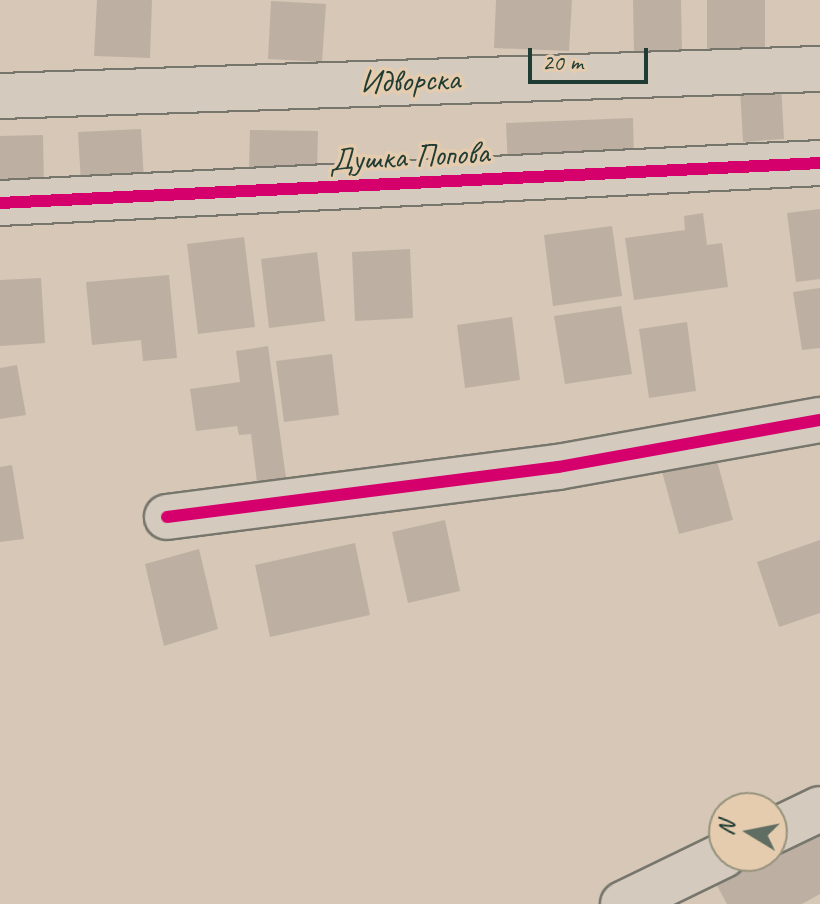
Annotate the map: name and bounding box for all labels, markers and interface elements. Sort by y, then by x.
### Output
scale bar [532,32,652,82]
text: 20 m [542,47,583,77]
street label: Идворска [359,60,461,102]
street label: Душка Попова [328,134,490,180]
north arrow [708,792,788,872]
text: N [711,819,741,837]

